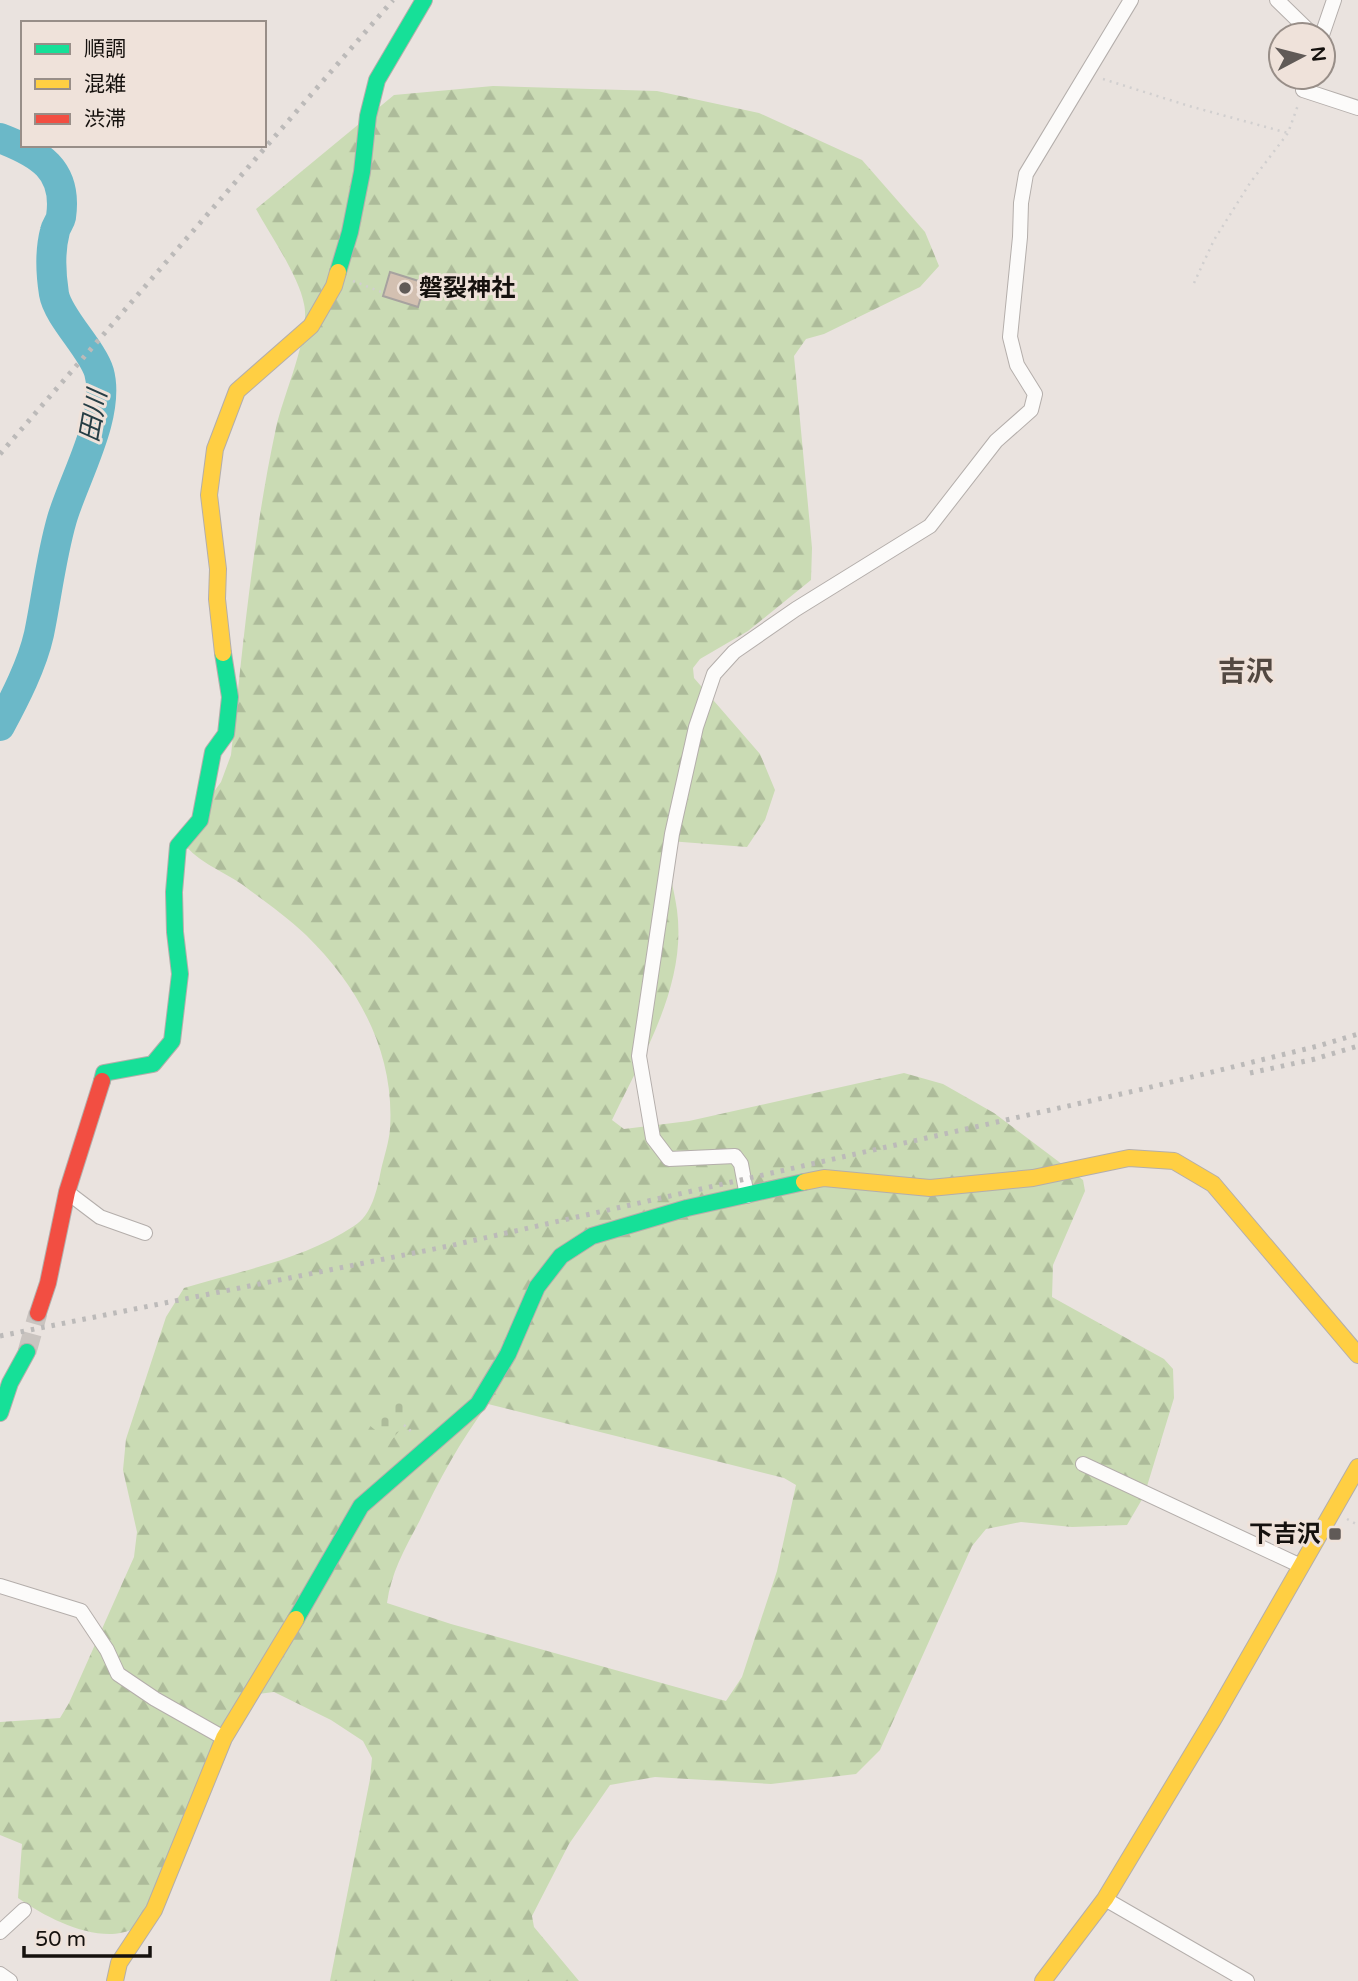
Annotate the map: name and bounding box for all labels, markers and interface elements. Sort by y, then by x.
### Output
legend [21,21,266,147]
north arrow [1267,21,1337,91]
text: 順調 [84,37,126,62]
text: N [1306,45,1330,63]
text: 混雑 [84,72,126,97]
text: 渋滞 [84,107,126,132]
place label: 磐裂神社 [419,274,515,303]
marker: 磐裂神社 [397,280,413,296]
water label: 田川 [74,385,114,444]
district label: 吉沢 [1218,655,1274,689]
place label: 下吉沢 [1249,1520,1321,1549]
marker: 下吉沢 [1327,1526,1343,1542]
scale bar [24,1914,150,1958]
text: 50 m [35,1927,86,1952]

